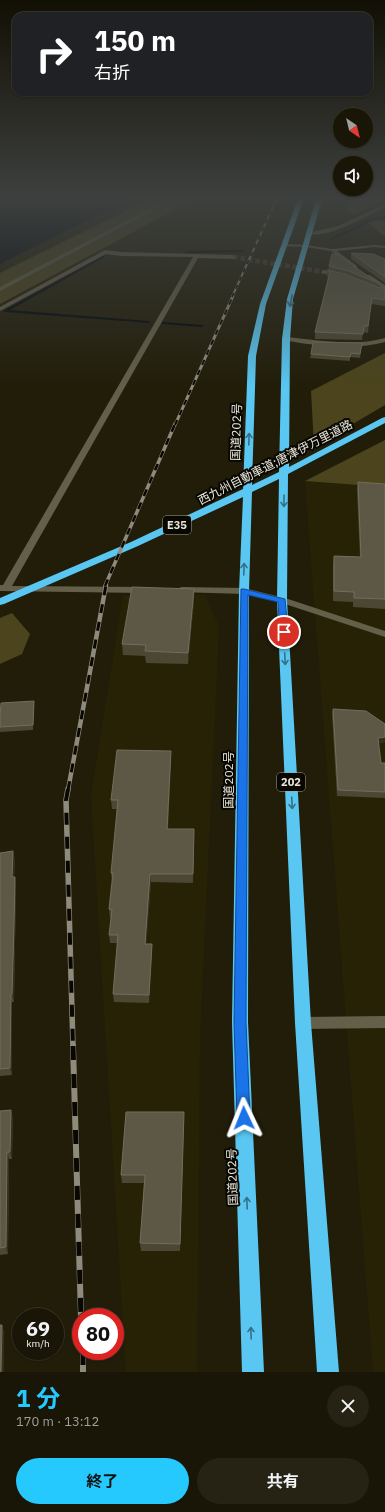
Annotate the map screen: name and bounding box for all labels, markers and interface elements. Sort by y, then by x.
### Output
text: 150 m [94,22,176,59]
icon: right [28,28,80,80]
text: 右折 [94,61,130,84]
north arrow [333,108,373,148]
map controls [333,108,373,196]
button: sound [333,156,373,196]
one-way arrow [286,294,294,307]
street label: 国道202号 [227,403,245,461]
street label: 西九州自動車道;唐津伊万里道路 [195,416,355,508]
one-way arrow [246,433,253,446]
one-way arrow [280,494,288,507]
road number: E35 [163,516,191,534]
one-way arrow [241,563,248,576]
pin [267,615,301,649]
icon: arrive [273,621,295,643]
one-way arrow [281,652,289,665]
street label: 国道202号 [221,751,236,809]
road number: 202 [277,773,305,791]
one-way arrow [288,796,296,809]
position arrow [223,1097,265,1139]
street label: 国道202号 [223,1148,241,1206]
one-way arrow [243,1197,250,1210]
speed limit sign: 80 [72,1308,124,1360]
text: 69 [26,1315,50,1342]
one-way arrow [247,1327,255,1340]
text: km/h [26,1337,50,1350]
text: 1 分 [16,1382,60,1414]
button: close [327,1385,369,1427]
text: 170 m · 13:12 [16,1413,99,1430]
button: 終了 [16,1458,189,1504]
button: 共有 [197,1458,369,1504]

